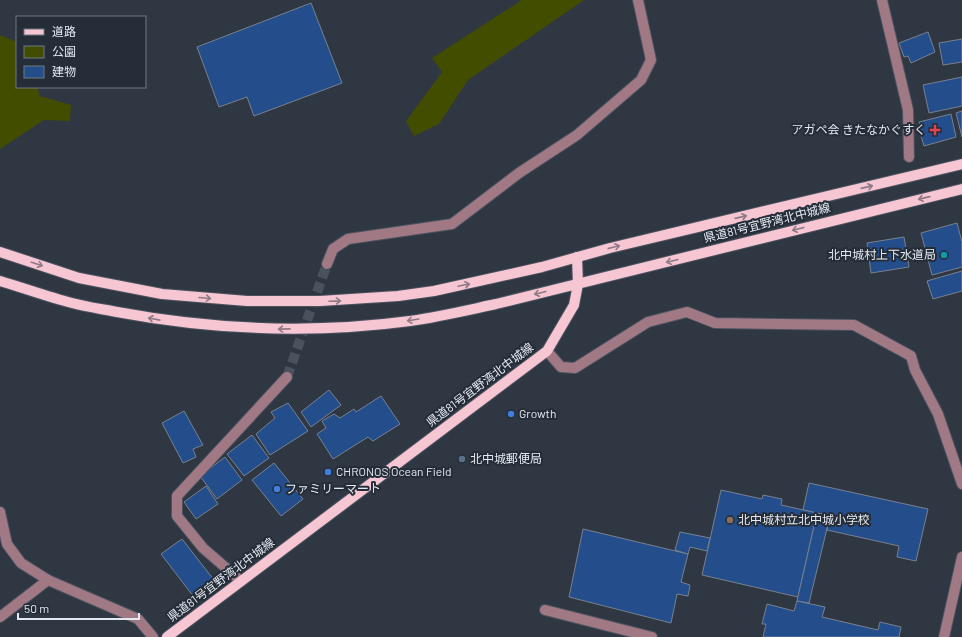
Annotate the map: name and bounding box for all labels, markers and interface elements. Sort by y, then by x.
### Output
legend [16,16,146,88]
text: 道路 [52,24,76,38]
text: 公園 [52,44,76,58]
text: 建物 [52,64,76,78]
place label: アガペ会 きたなかぐすく [792,122,926,136]
marker: アガペ会 きたなかぐすく [929,124,941,136]
one-way arrow [860,182,873,190]
one-way arrow [918,195,931,202]
street label: 県道81号宜野湾北中城線 [702,199,832,245]
one-way arrow [734,213,747,220]
one-way arrow [792,226,805,233]
one-way arrow [608,243,621,251]
place label: 北中城村上下水道局 [828,247,936,261]
marker: 北中城村上下水道局 [939,250,949,260]
one-way arrow [665,257,678,265]
one-way arrow [30,261,43,268]
one-way arrow [457,280,470,288]
one-way arrow [534,290,547,297]
one-way arrow [198,294,211,301]
one-way arrow [328,297,341,304]
one-way arrow [148,314,161,322]
one-way arrow [407,316,420,324]
one-way arrow [278,325,291,333]
street label: 県道81号宜野湾北中城線 [423,339,536,429]
place label: Growth [519,406,556,420]
marker: Growth [506,409,516,419]
place label: 北中城郵便局 [470,451,542,465]
marker: 北中城郵便局 [457,454,467,464]
place label: CHRONOS Ocean Field [336,464,452,478]
marker: CHRONOS Ocean Field [323,467,333,477]
place label: ファミリーマート [285,481,381,495]
marker: ファミリーマート [272,484,282,494]
place label: 北中城村立北中城小学校 [738,512,870,526]
marker: 北中城村立北中城小学校 [725,515,735,525]
street label: 県道81号宜野湾北中城線 [164,534,277,624]
scale bar [18,595,139,621]
text: 50 m [24,601,49,615]

